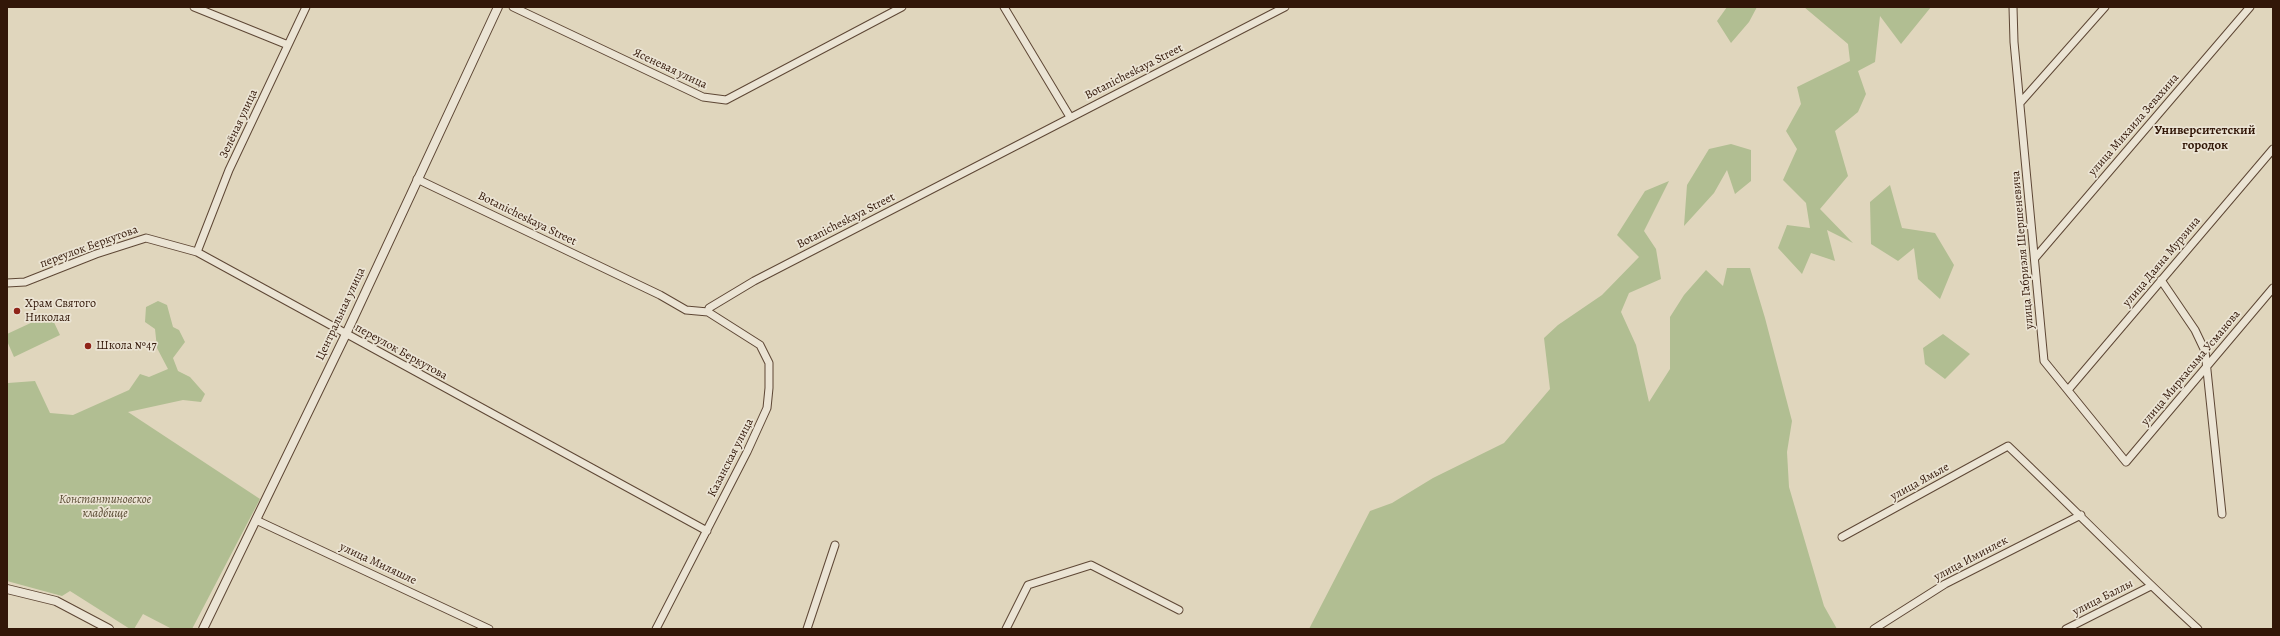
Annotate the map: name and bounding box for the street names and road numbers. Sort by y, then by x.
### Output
street label: Botanicheskaya Street [1083,41,1185,103]
street label: Ясеневая улица [631,46,709,92]
street label: улица Михаила Зевахина [2086,71,2182,179]
street label: Зелёная улица [217,87,261,161]
street label: улица Габриэля Шершеневича [2009,170,2037,330]
street label: Botanicheskaya Street [475,189,579,249]
street label: Botanicheskaya Street [795,190,897,252]
street label: улица Даяна Мурзина [2120,214,2204,310]
street label: переулок Беркутова [38,223,140,271]
street label: Центральная улица [313,265,369,363]
street label: улица Миркасыма Усманова [2139,307,2243,429]
street label: переулок Беркутова [352,321,450,383]
street label: Казанская улица [705,416,757,500]
street label: улица Ямьле [1888,460,1952,504]
street label: улица Иминлек [1932,533,2010,585]
street label: улица Миляшле [337,540,419,588]
street label: улица Баллы [2070,577,2136,619]

